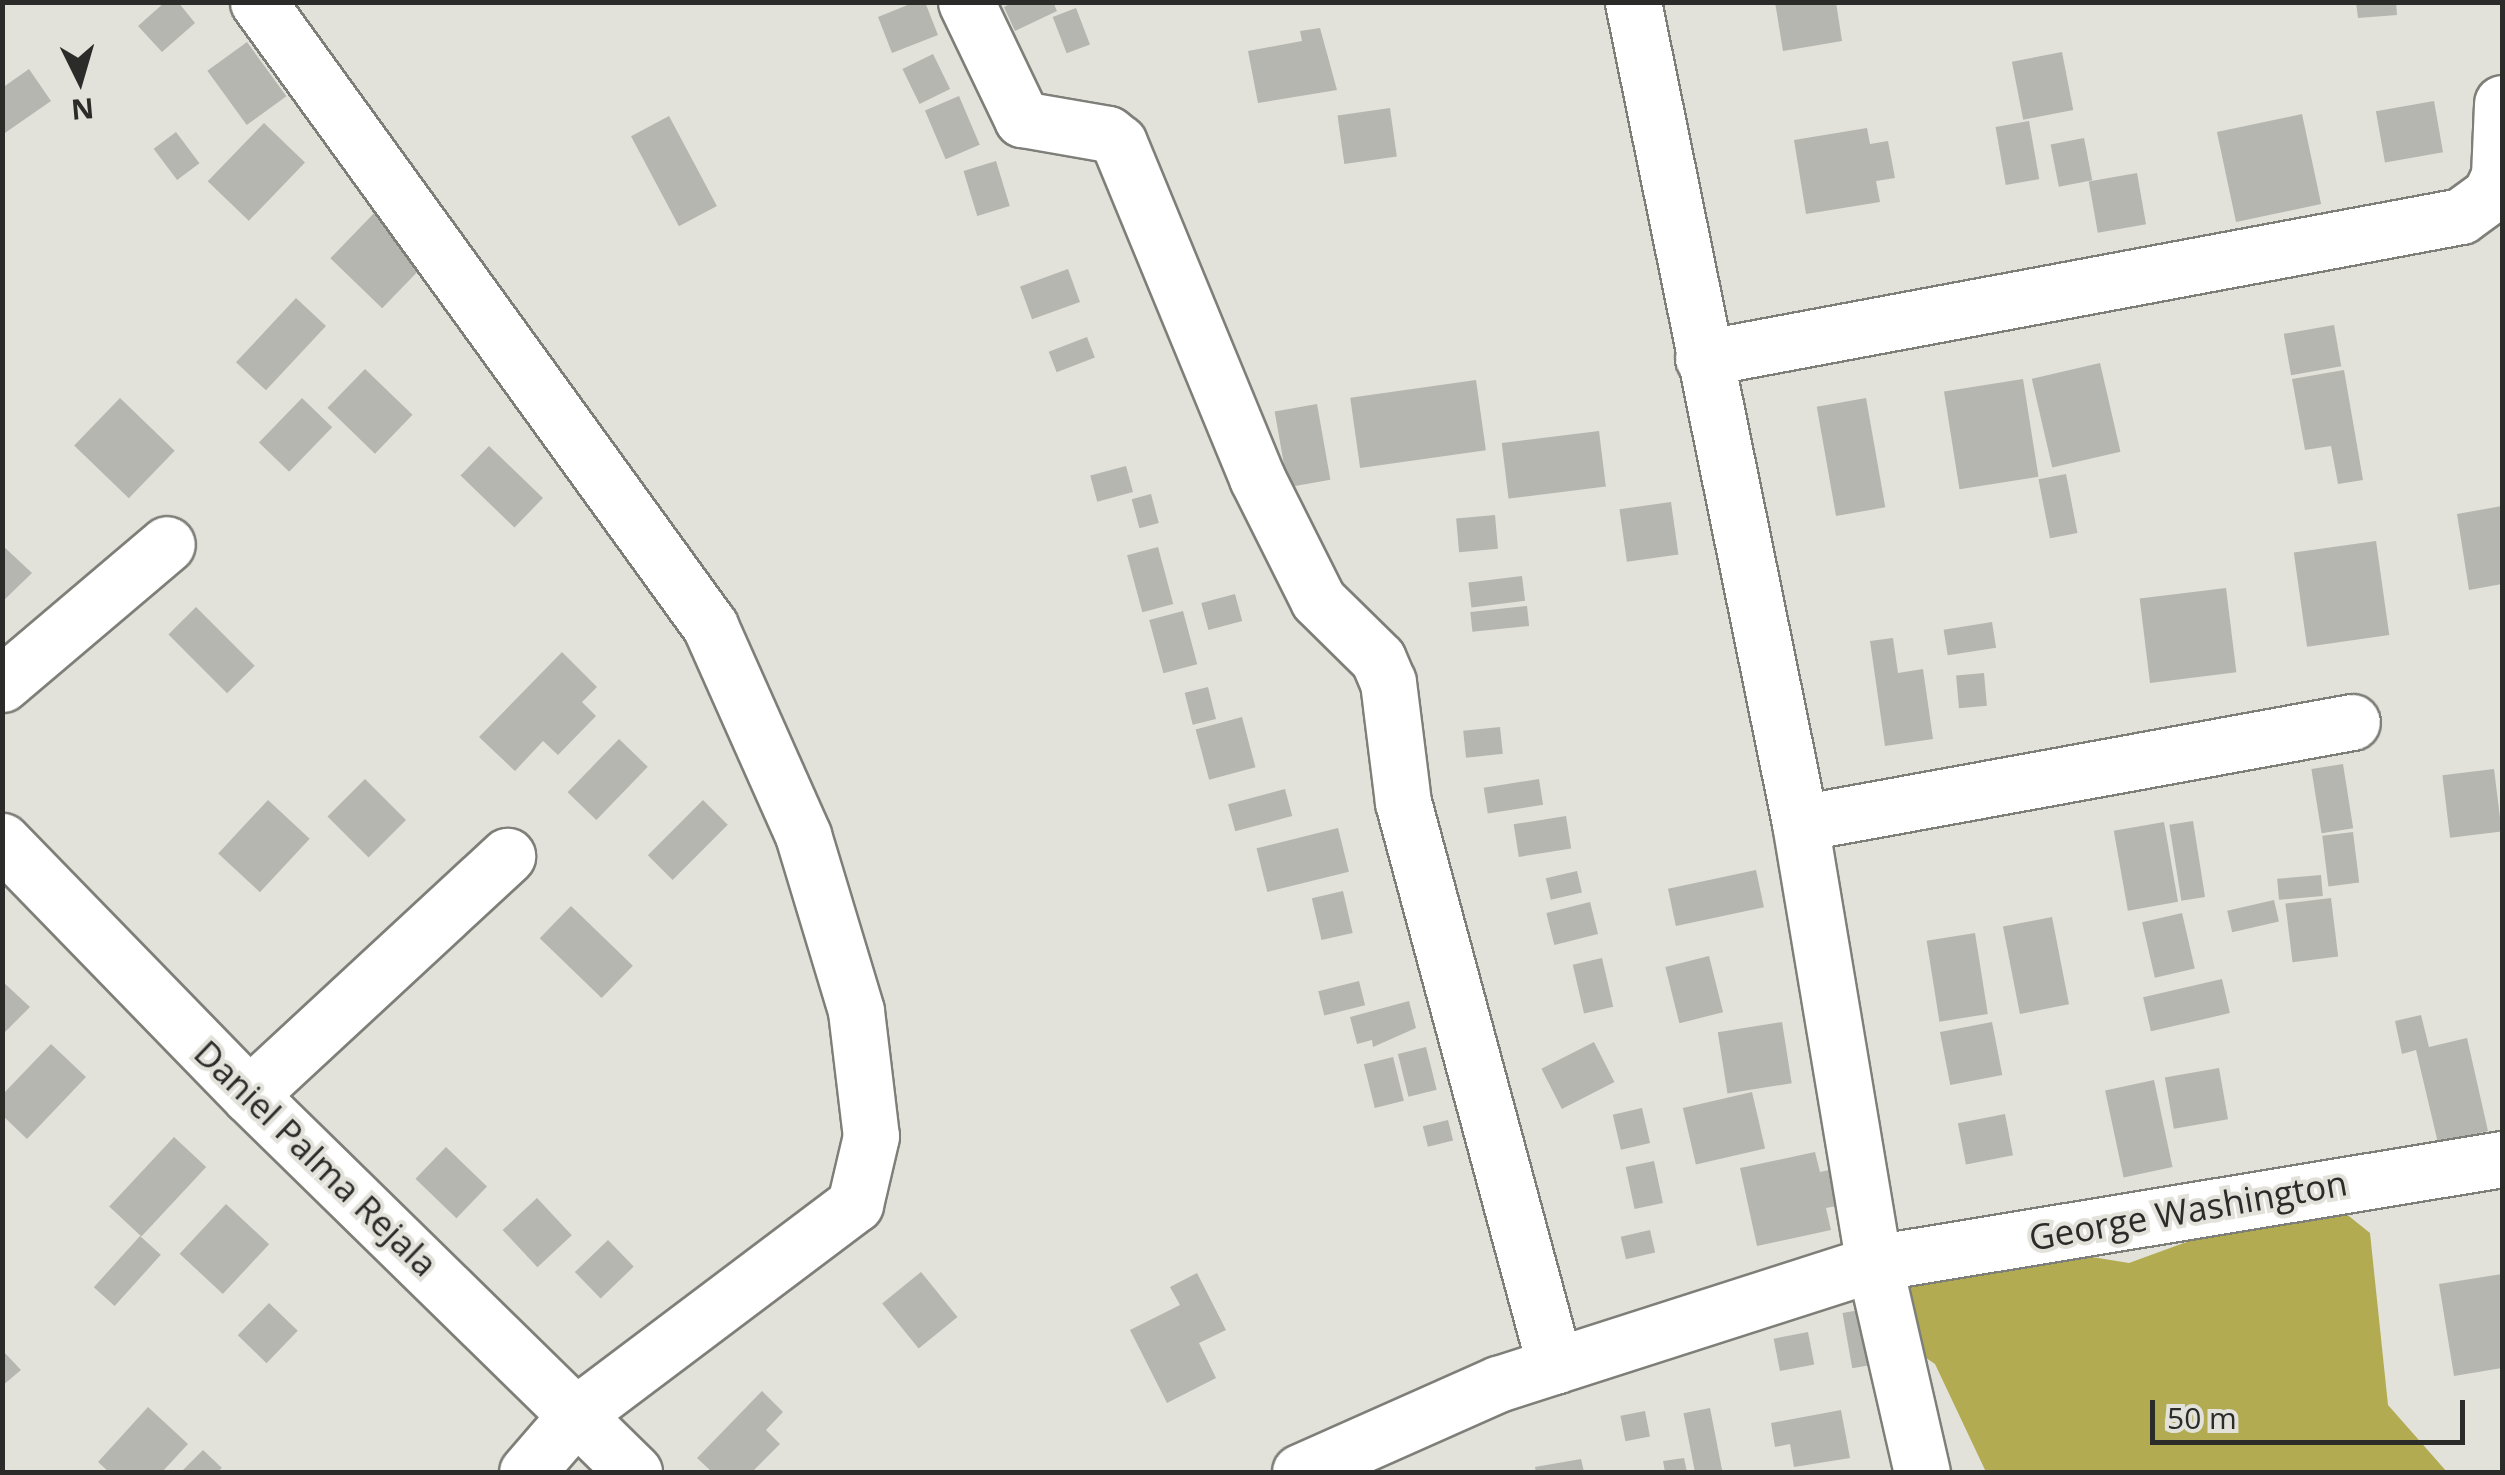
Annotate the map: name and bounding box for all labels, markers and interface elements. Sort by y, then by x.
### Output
north arrow [30,30,130,130]
text: N [70,90,96,130]
street label: Daniel Palma Rejala [186,1031,446,1285]
street label: George Washington [2026,1161,2350,1259]
scale bar [2155,1380,2470,1442]
text: 50 m [2167,1397,2237,1438]

